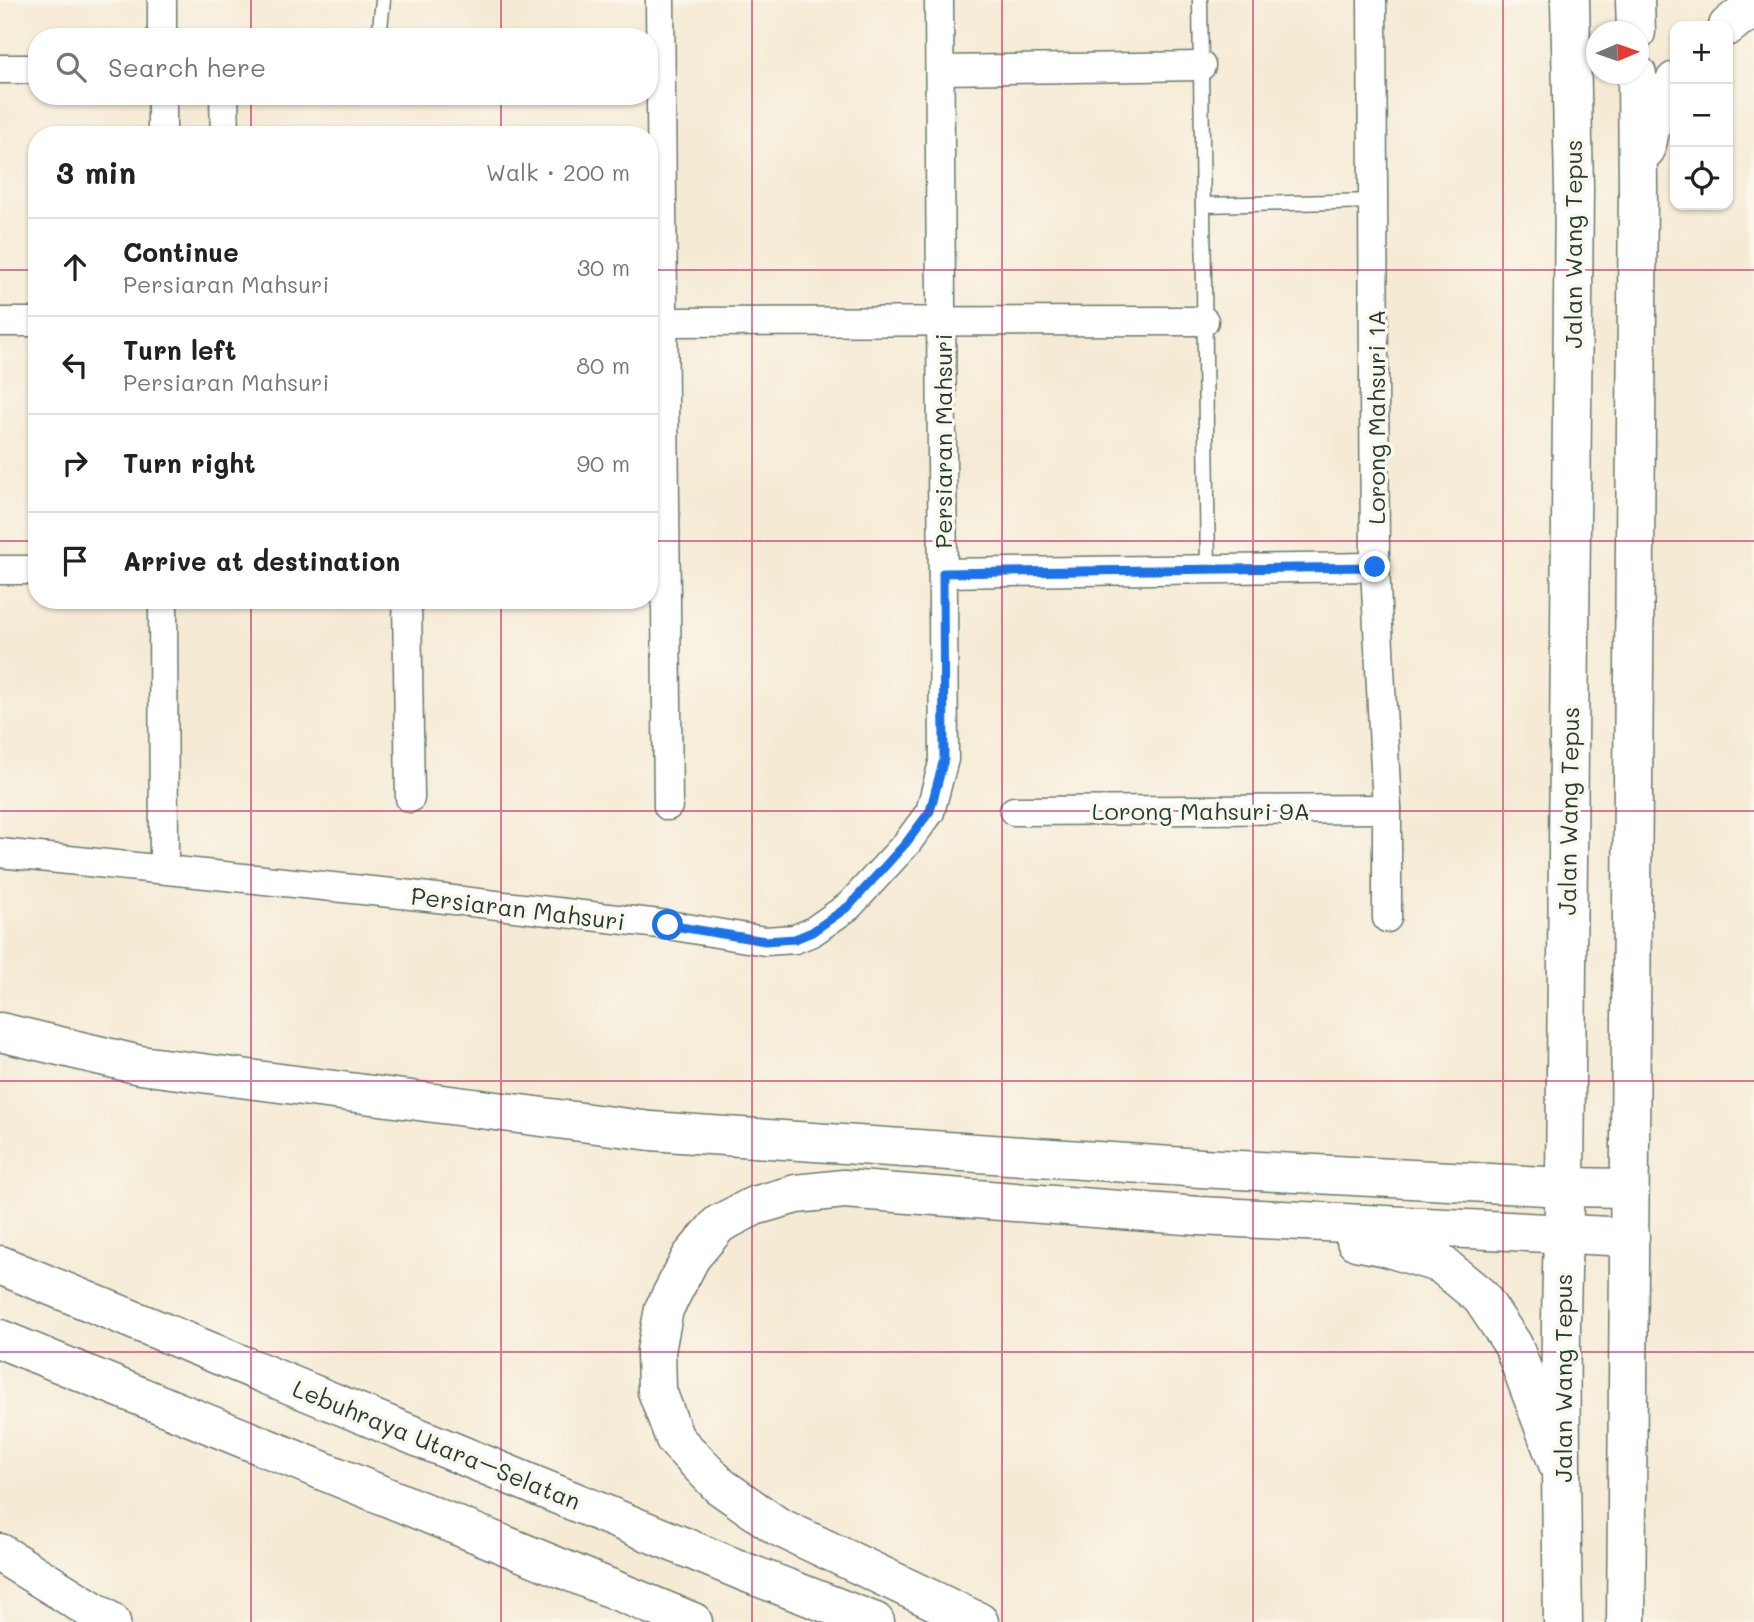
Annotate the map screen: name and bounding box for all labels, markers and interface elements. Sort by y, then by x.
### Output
north arrow [1586,21,1649,84]
map controls [1670,21,1733,210]
button: + [1670,21,1733,84]
search box [28,28,658,105]
icon: search [52,48,90,86]
text: Search here [108,50,266,84]
button: − [1670,84,1733,147]
street label: Jalan Wang Tepus [1557,140,1588,348]
button: locate [1670,147,1733,210]
text: 3 min [56,152,136,192]
text: Walk · 200 m [486,157,630,187]
text: Continue [123,235,239,269]
icon: ahead [56,248,94,286]
text: 30 m [577,252,630,282]
text: Persiaran Mahsuri [123,269,329,299]
street label: Lorong Mahsuri 1A [1360,310,1391,524]
text: Turn left [123,333,236,367]
street label: Persiaran Mahsuri [927,333,958,549]
icon: left [56,346,94,384]
text: 80 m [576,350,630,380]
text: Persiaran Mahsuri [123,367,329,397]
icon: right [56,444,94,482]
text: Turn right [123,446,256,480]
text: 90 m [577,448,630,478]
icon: arrive [56,542,94,580]
text: Arrive at destination [123,544,400,578]
route end [1359,551,1390,582]
street label: Jalan Wang Tepus [1551,706,1585,916]
street label: Lorong Mahsuri 9A [1092,795,1310,826]
street label: Persiaran Mahsuri [409,879,627,937]
route start [652,909,683,940]
street label: Jalan Wang Tepus [1547,1274,1578,1482]
street label: Lebuhraya Utara–Selatan [288,1372,586,1516]

